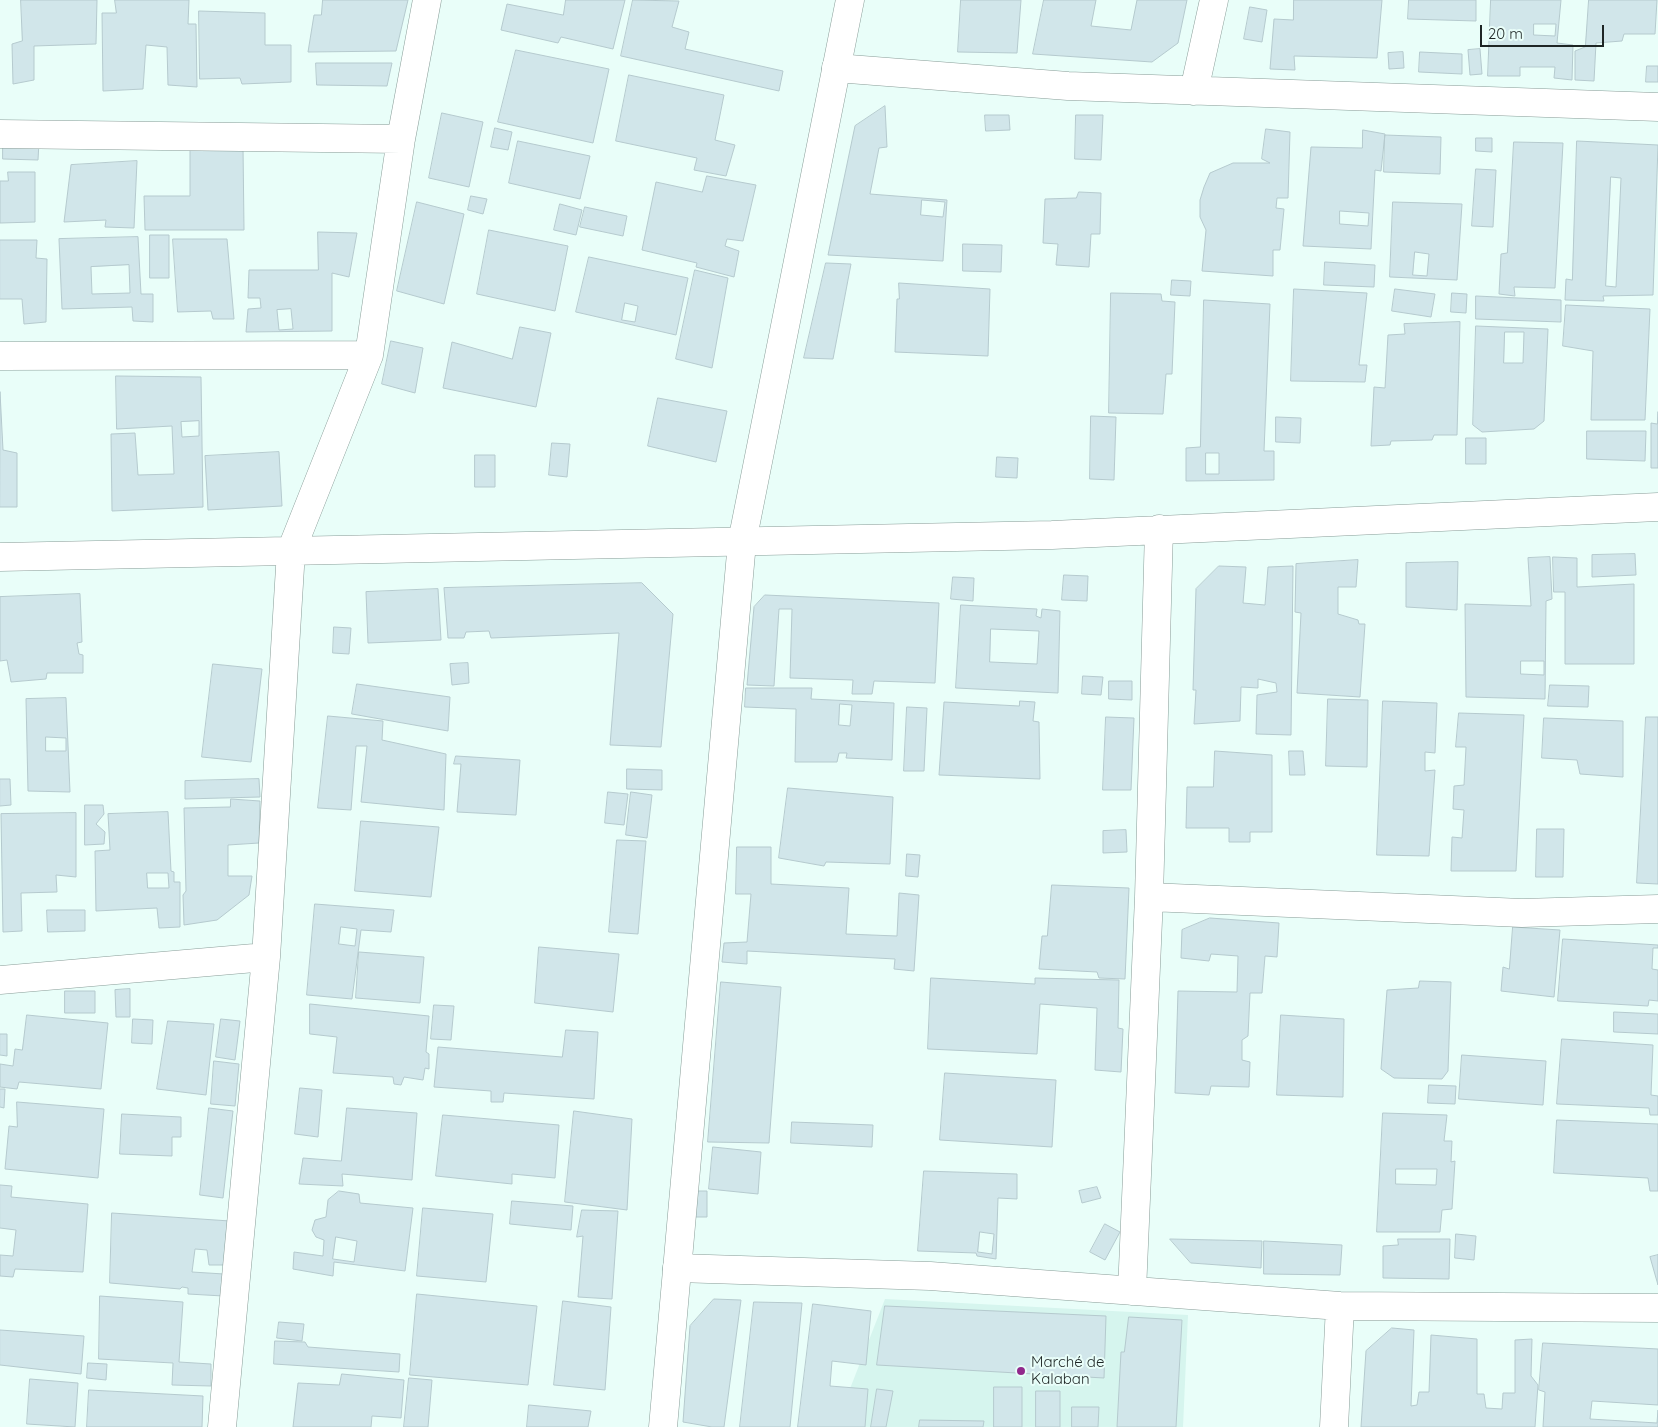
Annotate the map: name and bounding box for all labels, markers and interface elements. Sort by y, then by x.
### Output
scale bar [1483,15,1607,47]
text: 20 m [1488,24,1523,43]
place label: Marché de Kalaban [1031,1353,1104,1388]
marker: Marché de Kalaban [1015,1365,1027,1377]

